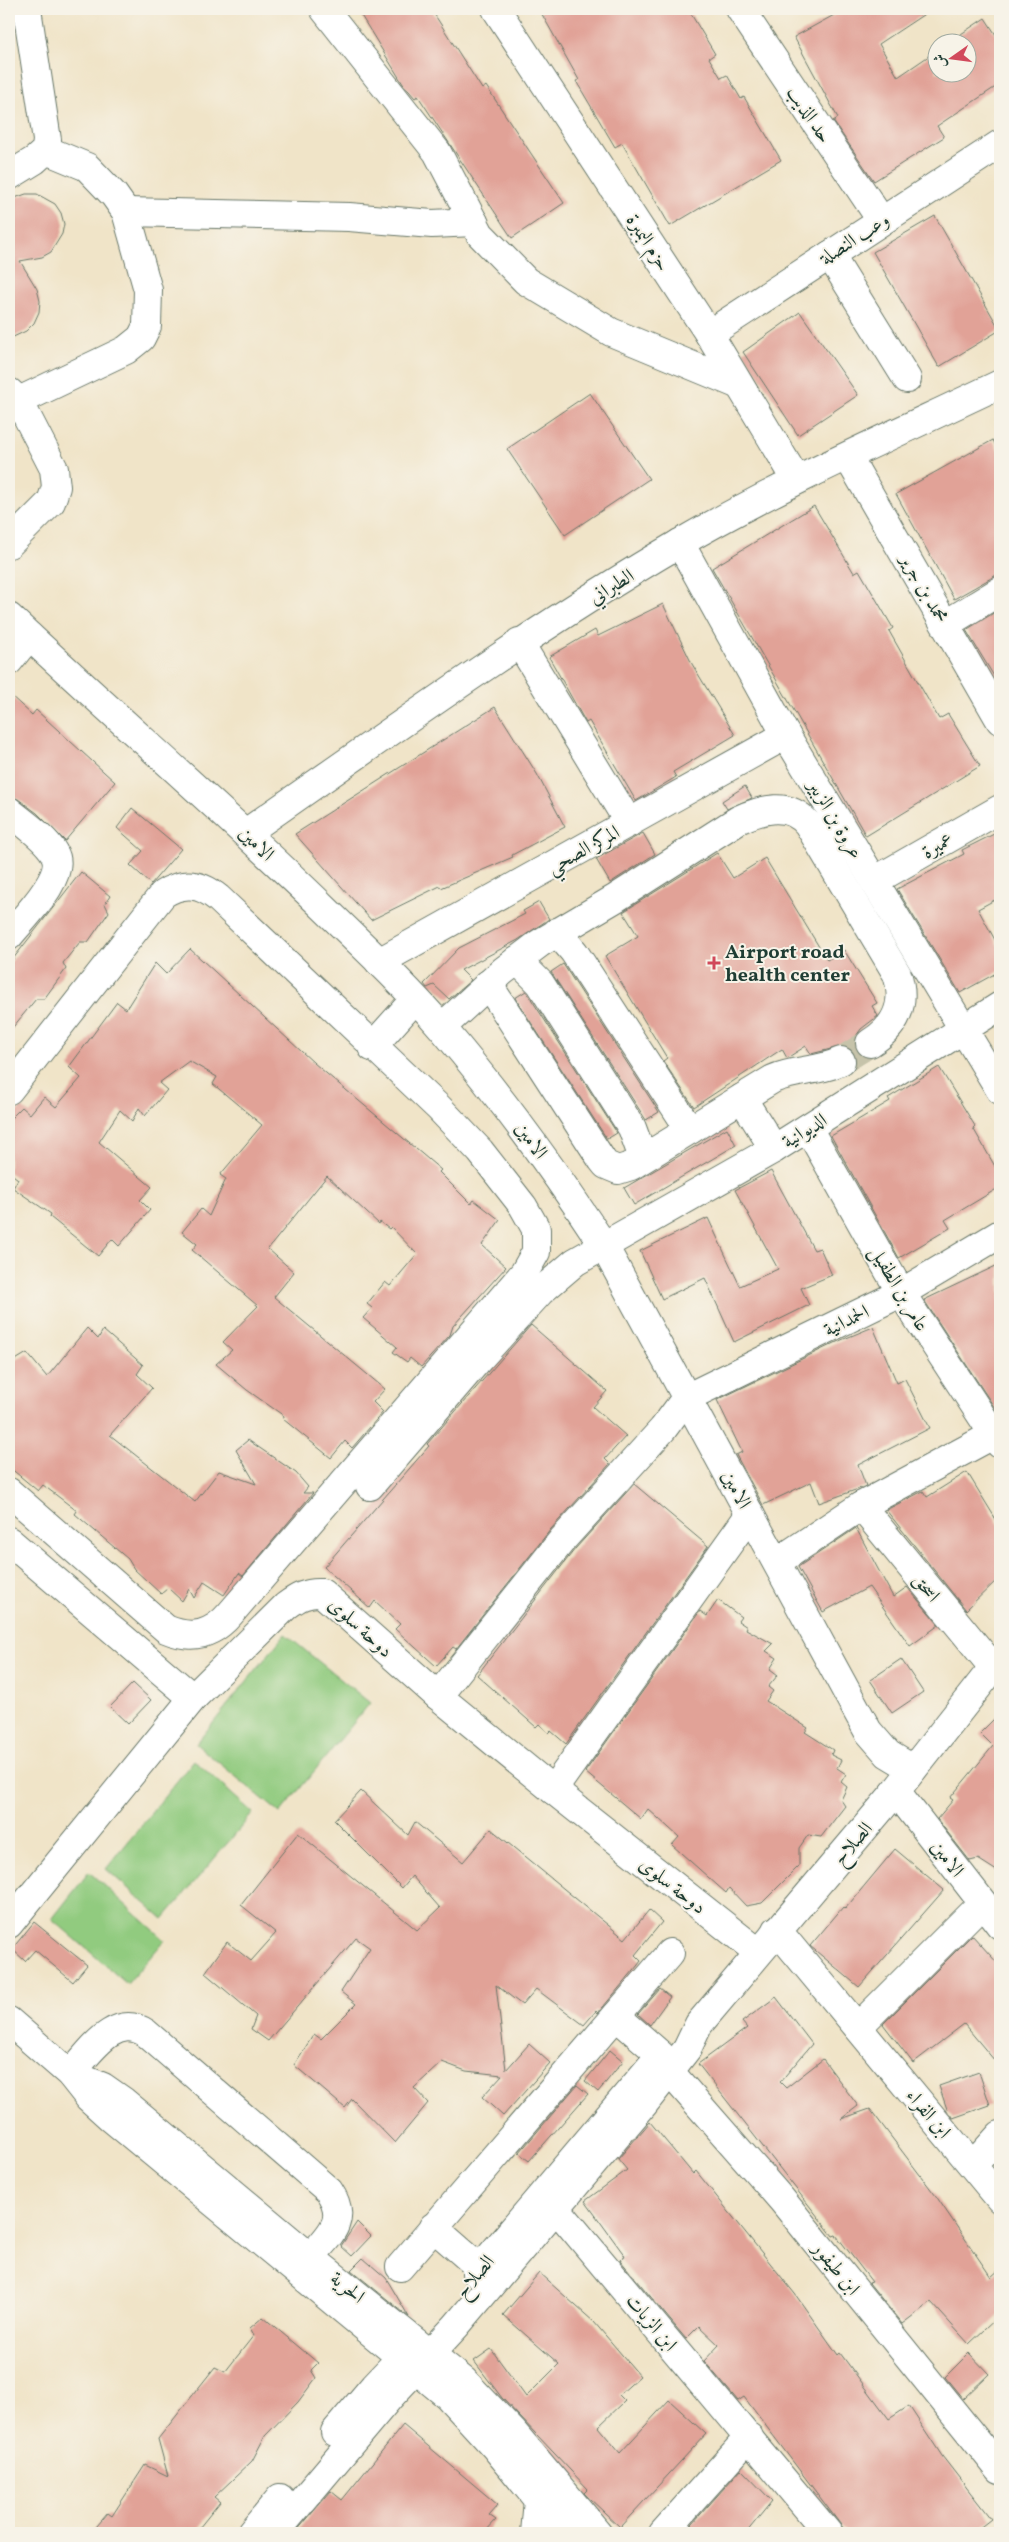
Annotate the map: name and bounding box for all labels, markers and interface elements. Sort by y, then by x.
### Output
north arrow [926,32,976,82]
text: ش [930,52,952,70]
street label: حد الذيب [779,81,838,149]
street label: وعب النصلة [814,207,896,273]
street label: حزم البمبرة [617,209,676,278]
street label: محمد بن جرير [891,547,954,629]
street label: الطبراني [584,563,640,613]
street label: عروة بن الزبير [799,773,869,865]
street label: المركز الصحي [542,819,627,885]
street label: الامين [231,820,280,868]
street label: عميرة [917,826,959,867]
place label: Airport road health center [725,939,850,990]
marker: Airport road health center [707,956,721,970]
street label: الديوانية [777,1107,833,1156]
street label: الامين [507,1117,554,1166]
street label: عامر بن الطفيل [862,1241,935,1337]
street label: الحمدانية [819,1299,874,1345]
street label: الامين [713,1466,757,1514]
street label: اسحق [905,1568,946,1609]
street label: دوحة سلوى [321,1592,398,1665]
street label: الصلاح [827,1817,882,1873]
street label: الامين [923,1835,970,1884]
street label: دوحة سلوى [632,1851,711,1922]
street label: ابن الفراء [898,2083,957,2145]
street label: ابن طيفور [804,2235,866,2302]
street label: الصلاح [449,2249,504,2306]
street label: الحرية [323,2266,370,2311]
street label: ابن الزيات [618,2289,683,2358]

